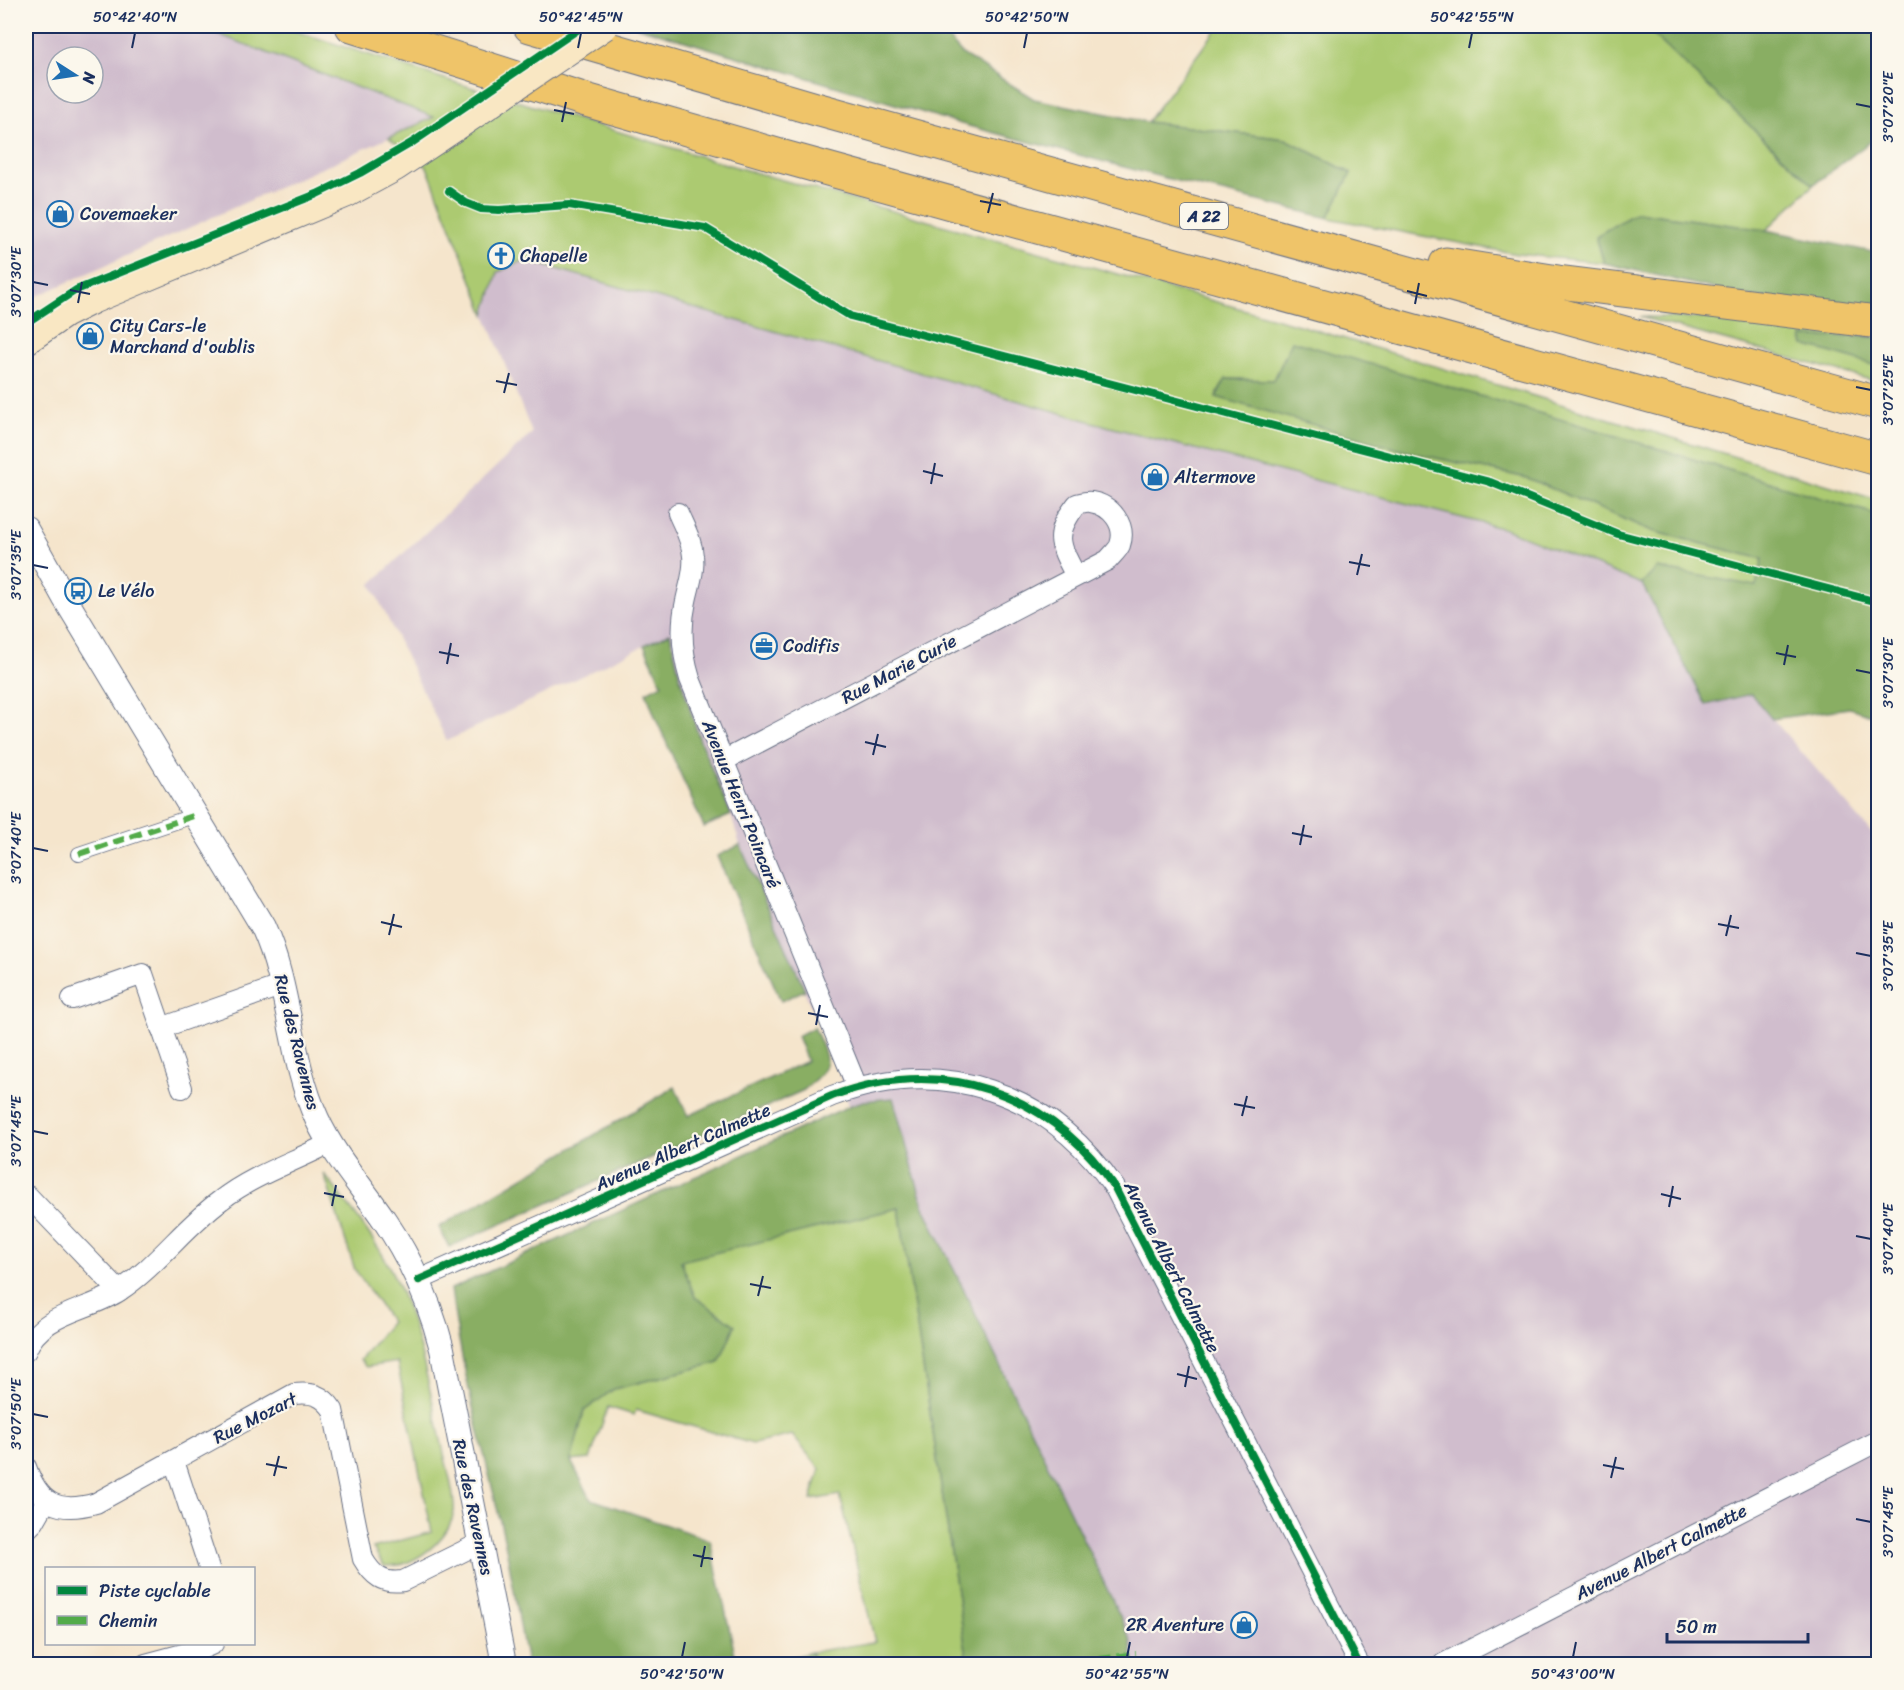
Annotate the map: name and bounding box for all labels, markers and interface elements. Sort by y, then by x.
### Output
text: 50°42'40"N [93,4,178,30]
text: 50°42'45"N [539,4,624,30]
text: 50°42'50"N [985,4,1070,30]
text: 50°42'55"N [1430,4,1514,30]
north arrow [45,45,105,105]
text: N [74,69,105,87]
text: 3°07'20"E [1875,70,1901,142]
place label: Covemaeker [80,198,178,230]
shop icon: Covemaeker [45,199,75,229]
road number: A 22 [1180,203,1228,229]
place label: Chapelle [520,240,588,272]
church icon: Chapelle [486,241,516,271]
text: 3°07'30"E [3,245,29,317]
place label: City Cars-le Marchand d'oublis [110,310,255,363]
shop icon: City Cars-le Marchand d'oublis [75,321,105,351]
text: 3°07'25"E [1875,353,1901,425]
place label: Altermove [1173,461,1256,493]
shop icon: Altermove [1140,462,1170,492]
text: 3°07'35"E [3,528,29,600]
place label: Le Vélo [98,575,154,607]
bus stop icon: Le Vélo [63,576,93,606]
street label: Rue Marie Curie [835,625,963,713]
place label: Codifis [783,630,840,662]
office icon: Codifis [749,631,779,661]
text: 3°07'30"E [1875,636,1901,708]
street label: Avenue Henri Poincaré [692,714,789,893]
text: 3°07'40"E [3,810,29,884]
text: 3°07'35"E [1875,919,1901,991]
street label: Rue des Ravennes [265,971,329,1114]
text: 3°07'45"E [3,1094,29,1167]
street label: Avenue Albert Calmette [589,1094,776,1201]
street label: Avenue Albert Calmette [1114,1174,1229,1359]
text: 3°07'40"E [1875,1201,1901,1275]
text: 3°07'50"E [3,1377,29,1450]
street label: Rue Mozart [207,1383,303,1453]
street label: Rue des Ravennes [443,1436,503,1579]
text: 3°07'45"E [1875,1485,1901,1558]
street label: Avenue Albert Calmette [1568,1495,1753,1610]
legend [45,1567,255,1645]
text: Piste cyclable [99,1575,211,1607]
text: Chemin [99,1605,158,1637]
scale bar [1667,1606,1808,1644]
place label: 2R Aventure [1126,1609,1224,1641]
shop icon: 2R Aventure [1229,1610,1259,1640]
text: 50 m [1676,1611,1717,1643]
text: 50°42'50"N [640,1661,725,1687]
text: 50°42'55"N [1085,1661,1169,1687]
text: 50°43'00"N [1531,1661,1616,1687]

